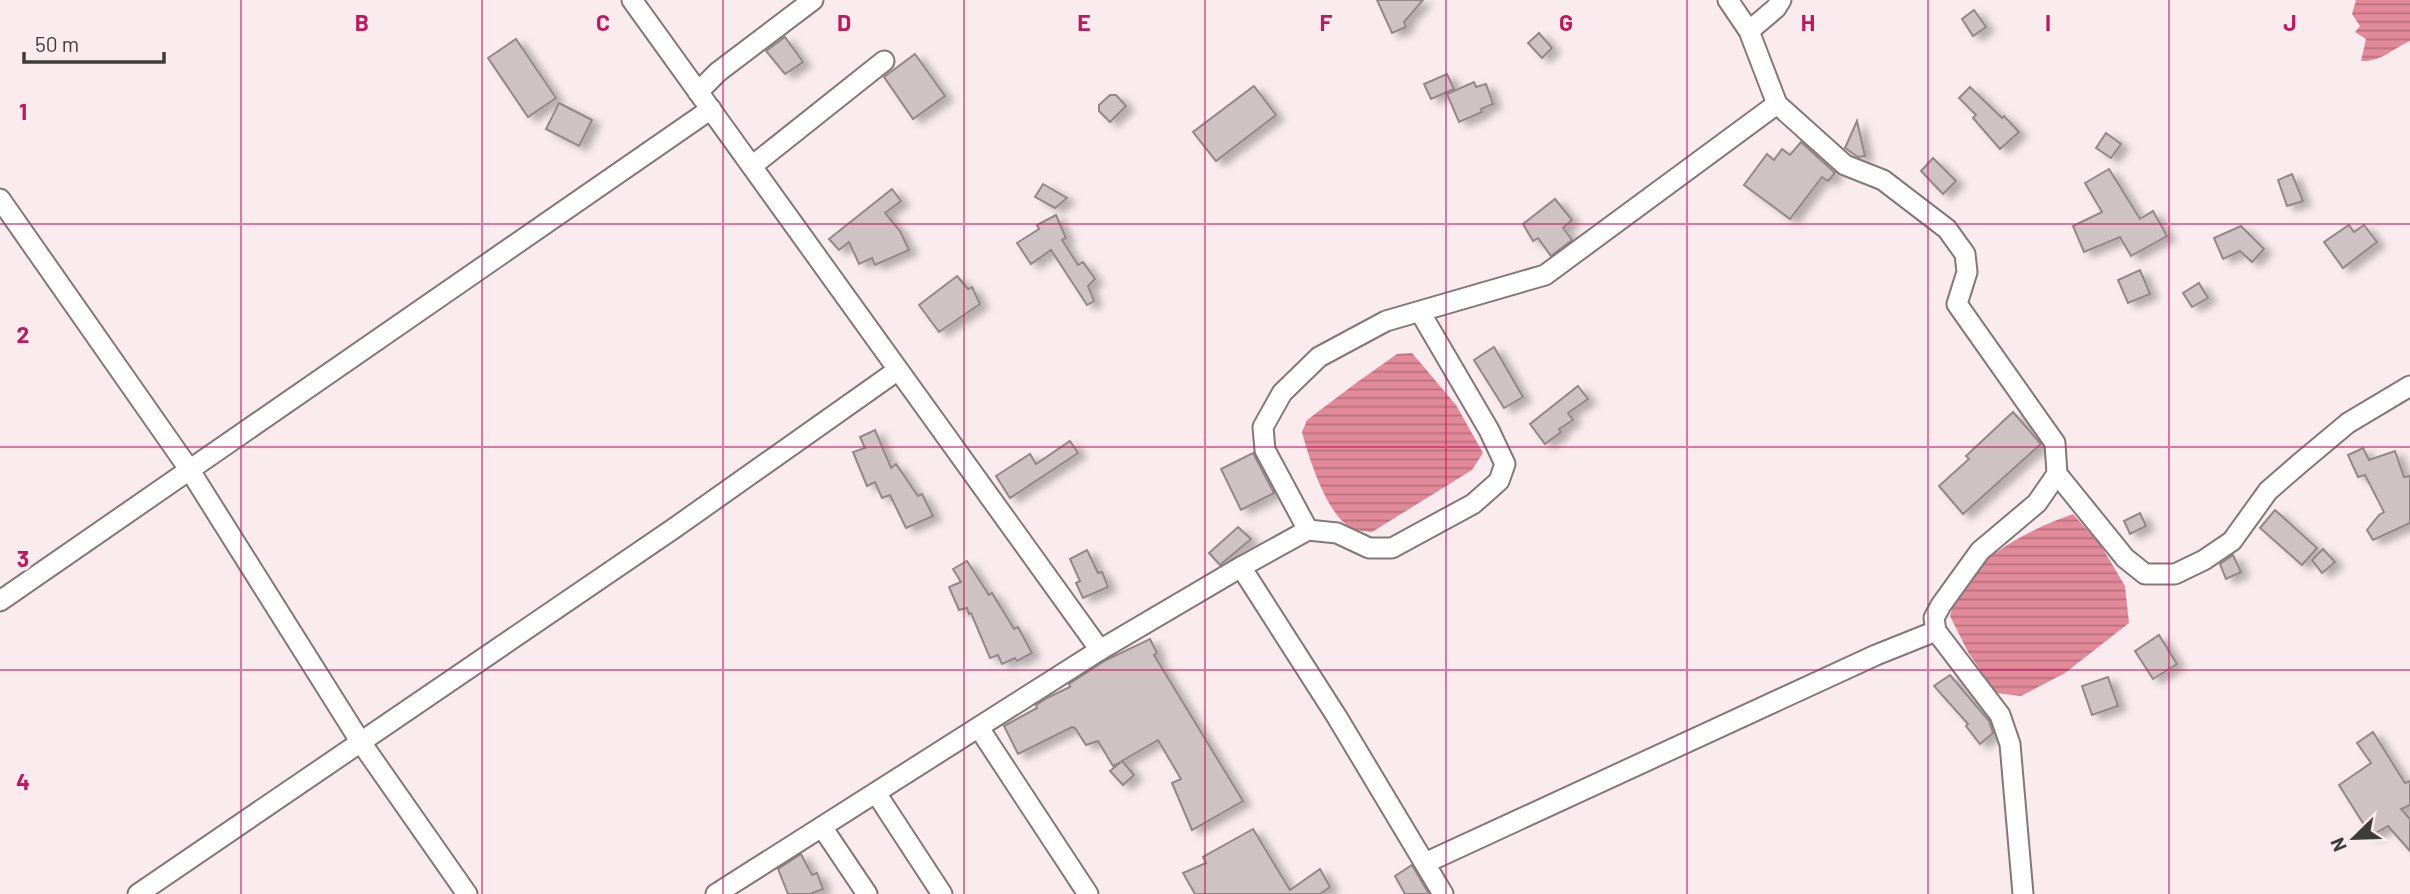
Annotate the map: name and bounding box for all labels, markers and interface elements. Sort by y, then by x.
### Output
text: B [355,8,369,36]
text: C [596,8,610,36]
text: D [837,8,851,36]
text: E [1077,8,1091,36]
text: F [1320,8,1333,36]
text: G [1559,8,1573,36]
text: H [1801,8,1815,36]
text: I [2045,8,2051,36]
text: J [2283,8,2297,36]
scale bar [24,21,164,65]
text: 50 m [35,31,79,56]
text: 1 [19,97,27,125]
text: 2 [17,320,29,348]
text: 3 [17,544,29,572]
text: 4 [16,767,30,795]
north arrow [2319,803,2389,873]
text: N [2325,835,2351,855]

